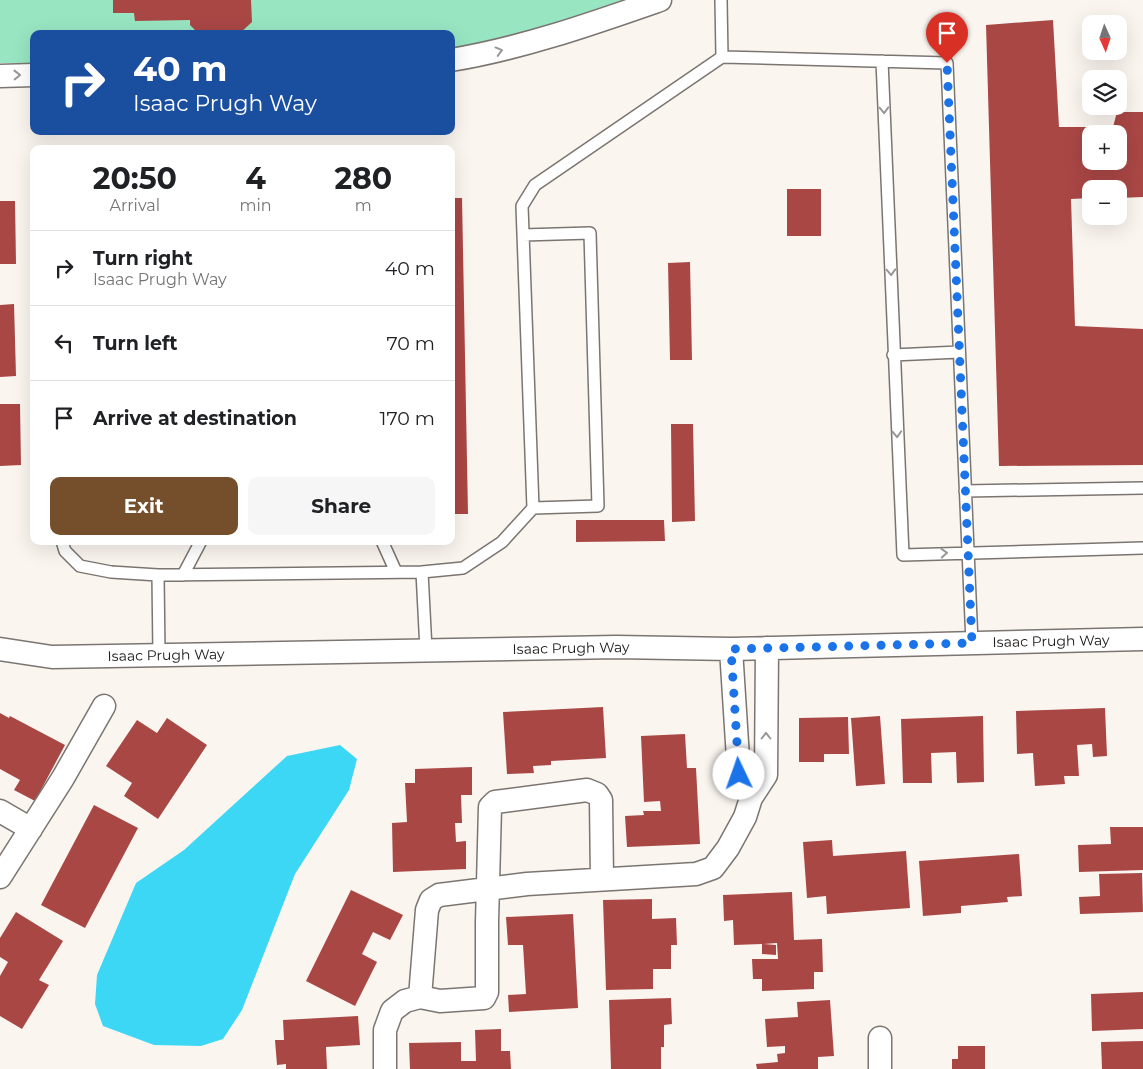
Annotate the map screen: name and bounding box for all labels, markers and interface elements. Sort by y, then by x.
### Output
pin [926,12,968,63]
north arrow [1082,15,1128,60]
map controls [1082,15,1127,225]
icon: arrive [933,19,961,47]
text: 40 m [133,47,228,90]
one-way arrow [495,47,503,57]
icon: right [50,50,115,115]
one-way arrow [13,70,21,81]
button: layers [1082,70,1127,115]
text: Isaac Prugh Way [133,90,317,117]
one-way arrow [879,106,890,114]
button: + [1082,125,1127,170]
text: 20:50 [93,160,177,197]
text: 4 [245,160,266,197]
text: 280 [334,160,392,197]
button: − [1082,180,1127,225]
text: Arrival [110,196,160,215]
text: min [240,196,272,215]
text: m [355,196,372,215]
text: Turn right [93,247,193,270]
icon: right [50,254,78,282]
text: 40 m [385,257,435,280]
one-way arrow [885,268,896,276]
text: Isaac Prugh Way [93,270,227,289]
icon: left [50,329,78,357]
text: Turn left [93,332,178,355]
text: 70 m [386,332,435,355]
icon: arrive [50,404,78,432]
text: Arrive at destination [93,407,297,430]
text: 170 m [380,407,435,430]
one-way arrow [892,431,902,439]
button: Exit [50,477,238,535]
button: Share [248,477,435,535]
one-way arrow [940,548,948,559]
street label: Isaac Prugh Way [992,631,1110,651]
street label: Isaac Prugh Way [512,638,630,658]
street label: Isaac Prugh Way [107,645,225,665]
one-way arrow [761,732,771,740]
position arrow [712,747,764,799]

